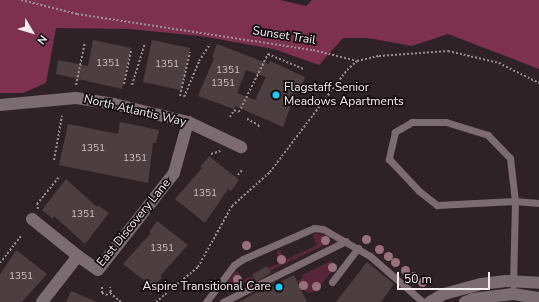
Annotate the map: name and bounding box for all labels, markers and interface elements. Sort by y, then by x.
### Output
north arrow [12,12,52,52]
street label: Sunset Trail [251,24,317,48]
text: N [33,32,50,48]
house number: 1351 [96,58,120,70]
house number: 1351 [155,59,179,71]
house number: 1351 [216,65,240,77]
house number: 1351 [211,78,235,90]
place label: Flagstaff Senior Meadows Apartments [284,81,404,109]
marker: Flagstaff Senior Meadows Apartments [271,90,281,100]
street label: North Atlantis Way [82,92,188,130]
house number: 1351 [81,143,105,155]
house number: 1351 [123,153,147,165]
street label: East Discovery Lane [94,176,174,270]
house number: 1351 [193,188,217,200]
house number: 1351 [71,209,95,221]
house number: 1351 [150,243,174,255]
scale bar [399,264,492,290]
house number: 1351 [9,271,33,283]
text: 50 m [404,271,432,287]
place label: Aspire Transitional Care [143,280,271,294]
marker: Aspire Transitional Care [274,282,284,292]

